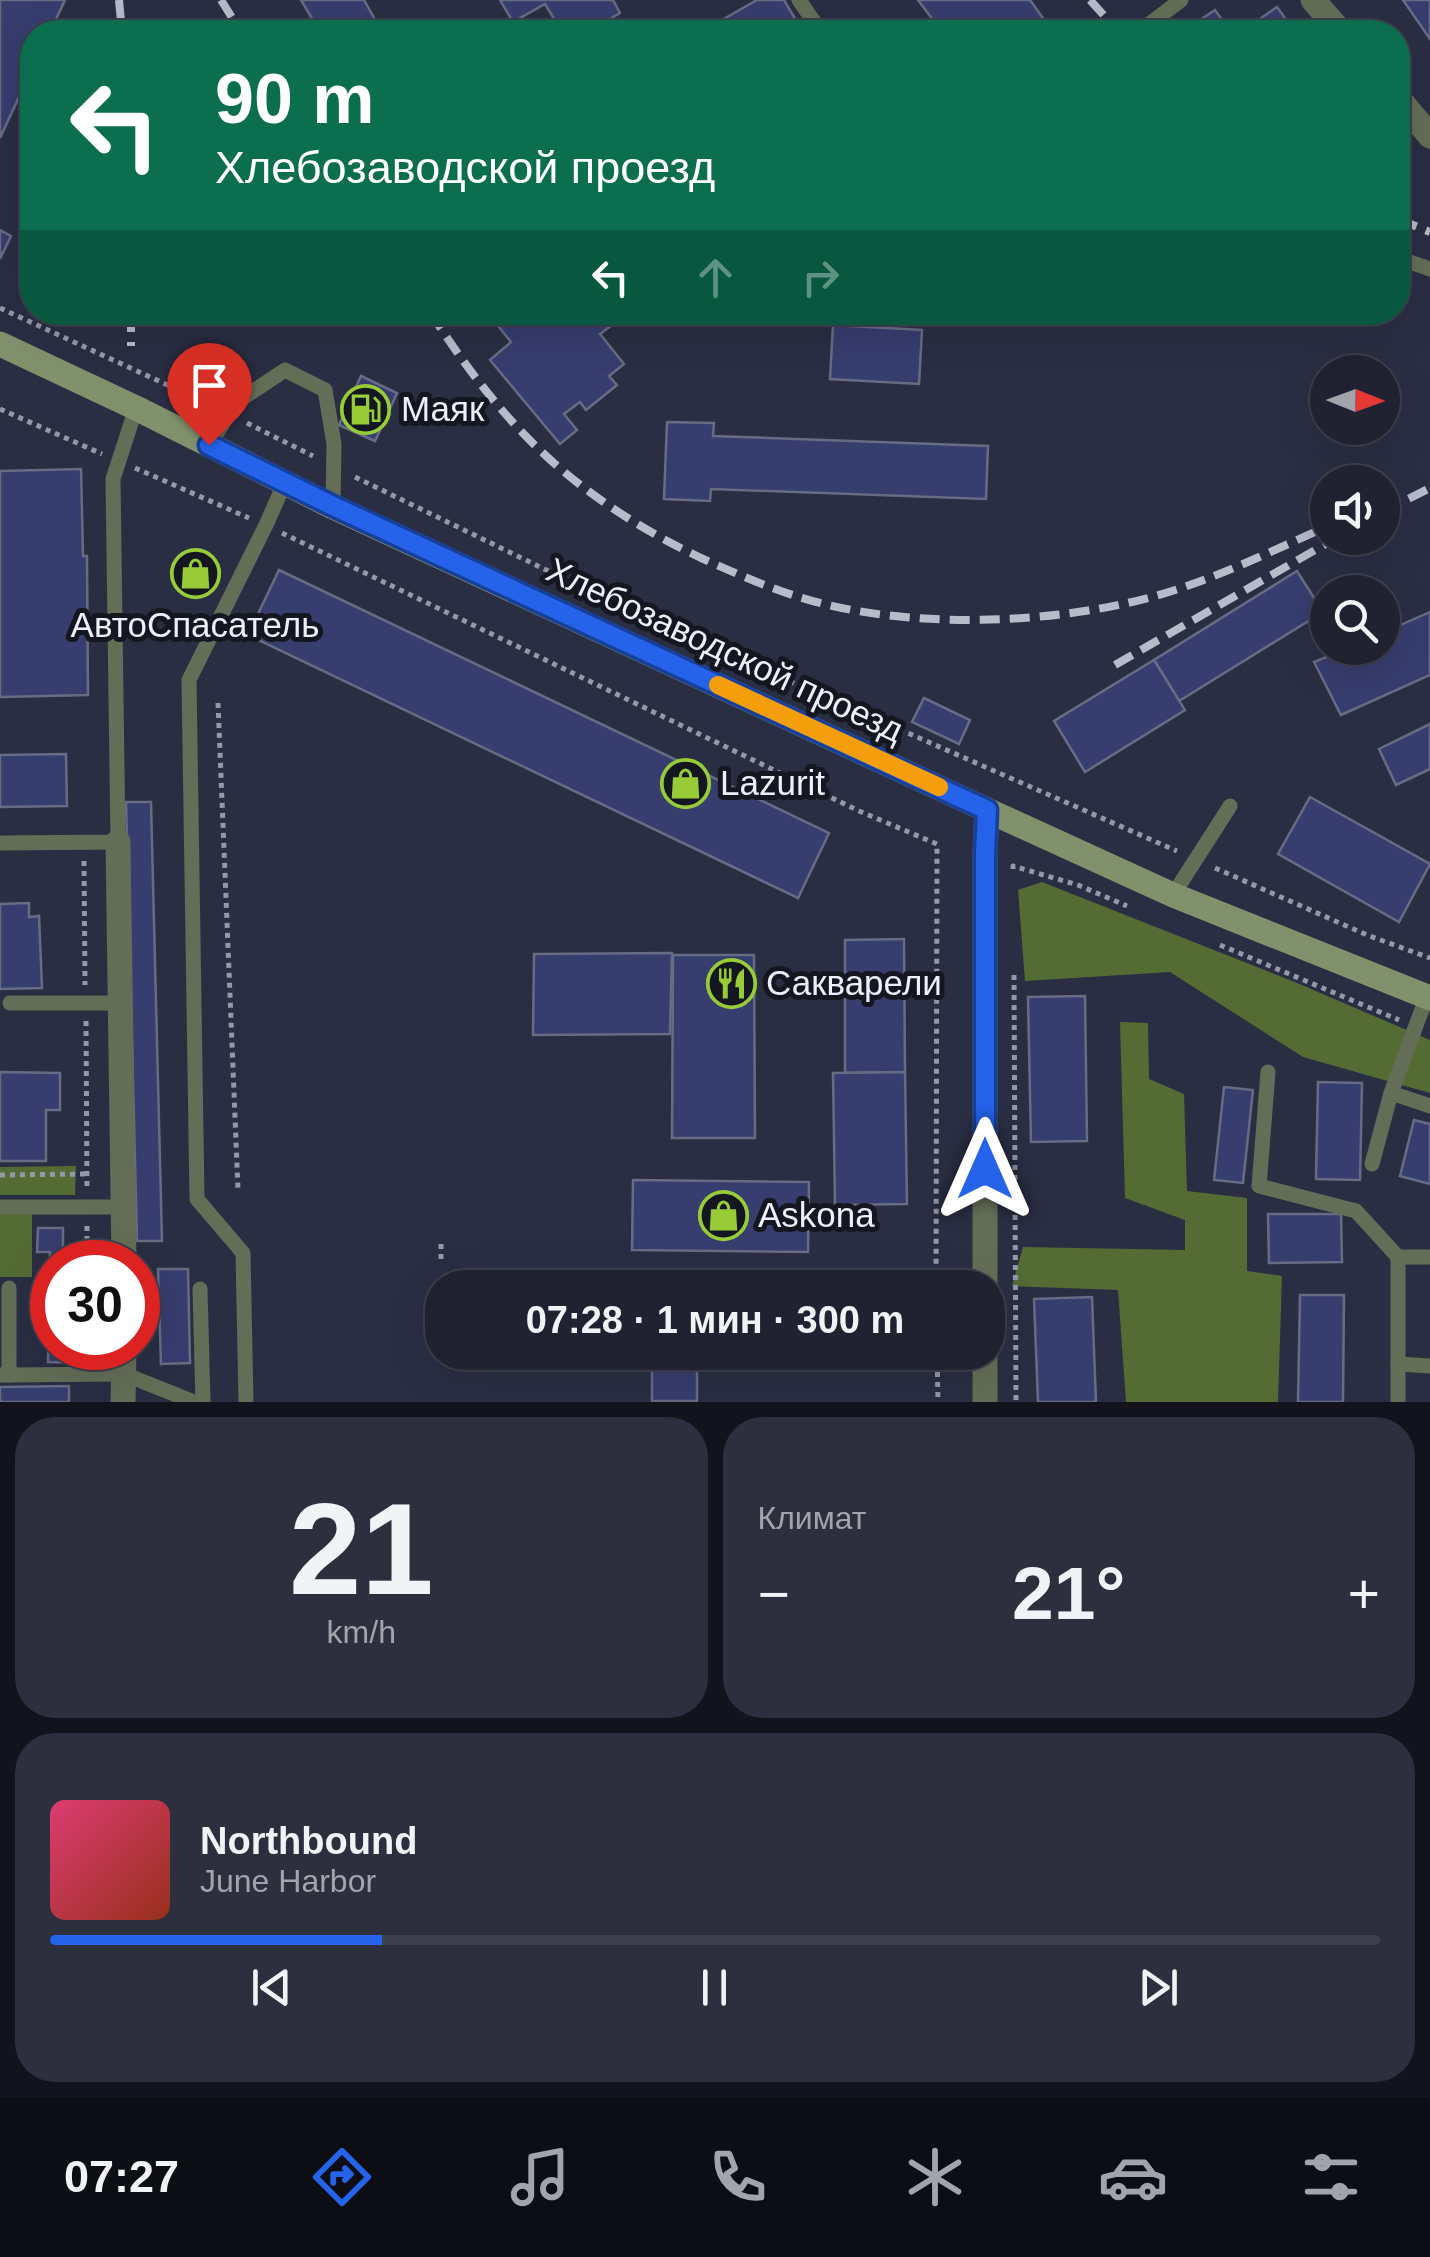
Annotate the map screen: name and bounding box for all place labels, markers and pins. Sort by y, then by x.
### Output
pin [167,343,252,446]
fuel station icon: Маяк [340,383,392,435]
place label: Маяк [401,389,485,428]
shop icon: АвтоСпасатель [169,547,221,599]
place label: АвтоСпасатель [71,605,319,644]
shop icon: Lazurit [659,757,711,809]
place label: Lazurit [720,763,825,802]
restaurant icon: Сакварели [705,957,757,1009]
place label: Сакварели [766,963,942,1002]
shop icon: Askona [697,1189,749,1241]
place label: Askona [758,1195,875,1234]

